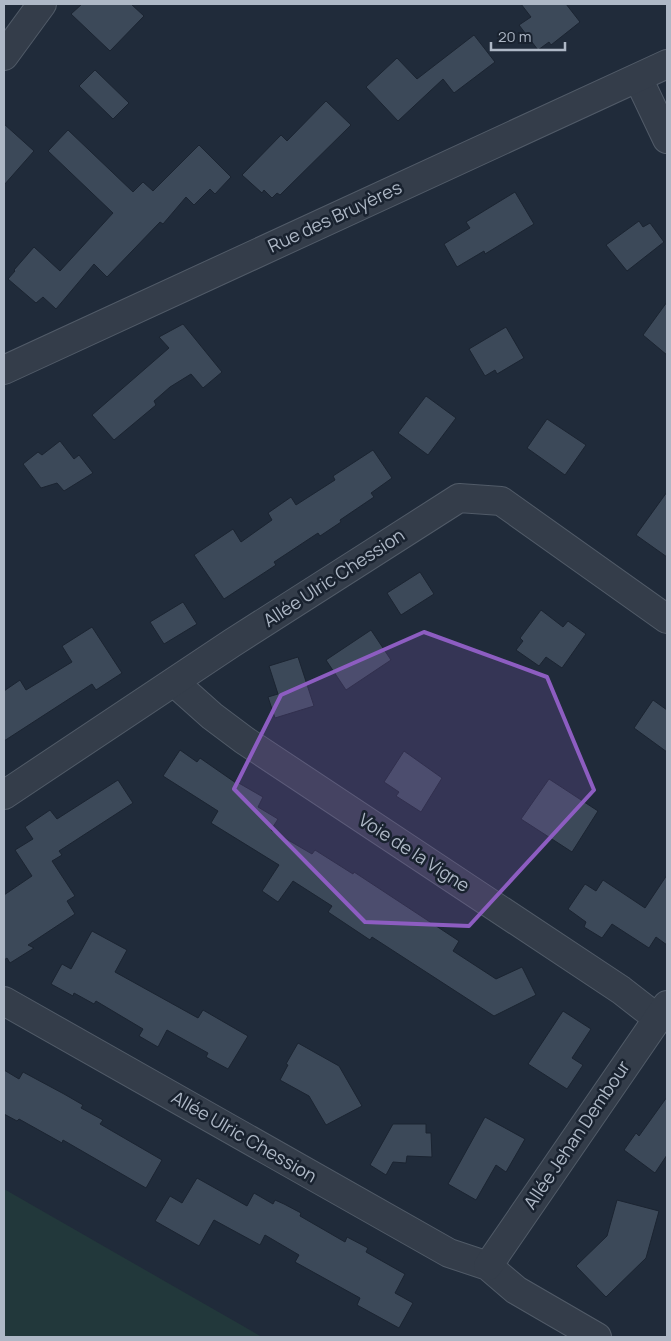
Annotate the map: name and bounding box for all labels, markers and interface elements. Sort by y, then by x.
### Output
scale bar [491,20,565,52]
text: 20 m [498,26,531,47]
street label: Rue des Bruyères [264,175,405,258]
street label: Allée Ulric Chession [258,522,409,632]
street label: Voie de la Vigne [354,807,475,897]
street label: Allée Jehan Dembour [517,1055,635,1213]
street label: Allée Ulric Chession [167,1085,322,1188]

